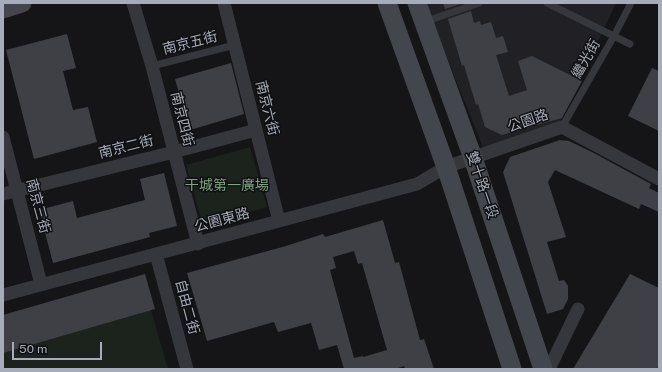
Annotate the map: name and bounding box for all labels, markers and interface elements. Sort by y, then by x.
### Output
street label: 南京五街 [161,28,219,58]
street label: 繼光街 [568,37,604,81]
street label: 南京六街 [252,79,282,137]
street label: 南京四街 [167,90,197,148]
street label: 公園路 [505,106,551,136]
street label: 南京二街 [97,132,155,162]
street label: 雙十路一段 [463,149,501,221]
street label: 南京三街 [23,177,53,235]
park label: 干城第一廣場 [185,178,269,194]
street label: 公園東路 [193,205,251,235]
street label: 自由二街 [172,278,202,336]
scale bar [14,334,104,360]
text: 50 m [19,342,47,356]

